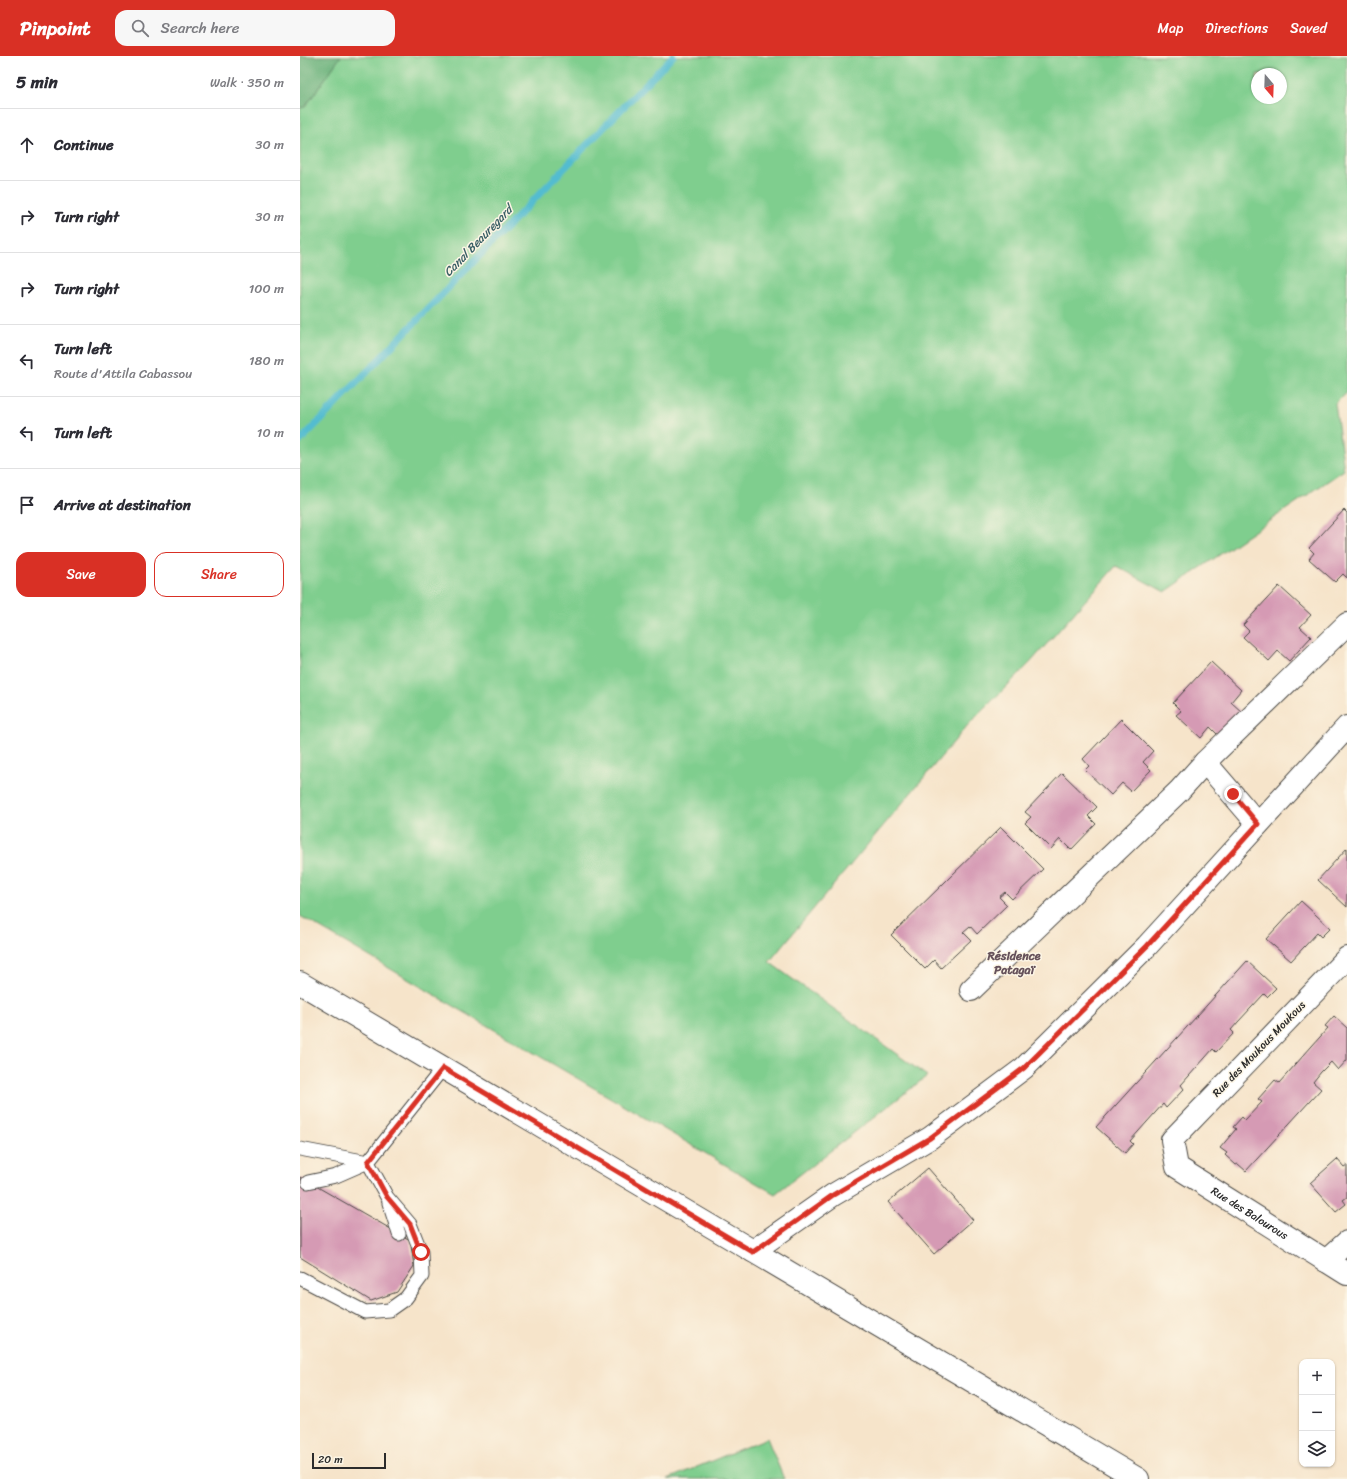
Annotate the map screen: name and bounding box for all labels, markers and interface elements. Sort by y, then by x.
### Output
search box [115,10,395,46]
text: Pinpoint [20,12,91,45]
text: Search here [161,15,240,41]
text: Map [1157,16,1183,41]
text: Directions [1205,16,1268,41]
text: Saved [1290,16,1327,41]
icon: search [129,17,151,39]
text: 5 min [16,67,58,97]
north arrow [1251,68,1287,104]
text: Walk · 350 m [210,71,284,94]
text: Continue [54,132,114,158]
text: 30 m [255,133,284,156]
icon: ahead [16,134,38,156]
water label: Canal Beauregard [438,197,521,282]
text: Turn right [54,204,119,230]
text: 30 m [255,205,284,228]
icon: right [16,206,38,228]
text: Turn right [54,276,119,302]
text: 100 m [249,277,284,300]
icon: right [16,278,38,300]
text: Turn left [54,336,112,362]
text: 180 m [249,349,284,372]
icon: left [16,350,38,372]
text: Route d'Attila Cabassou [54,362,192,385]
text: Turn left [54,420,112,446]
text: 10 m [257,421,284,444]
icon: left [16,422,38,444]
text: Arrive at destination [54,492,191,518]
icon: arrive [16,494,38,516]
button: Save [16,552,146,597]
button: Share [154,552,284,597]
route end [1224,785,1242,803]
district label: Résidence Patagaï [986,945,1041,981]
street label: Rue des Moukous Moukous [1208,996,1311,1102]
street label: Rue des Balourous [1207,1181,1293,1245]
route start [412,1243,430,1261]
map controls [1299,1359,1335,1467]
button: + [1299,1359,1335,1395]
button: − [1299,1395,1335,1431]
button: layers [1299,1431,1335,1467]
text: 20 m [318,1450,343,1469]
scale bar [312,1451,386,1470]

